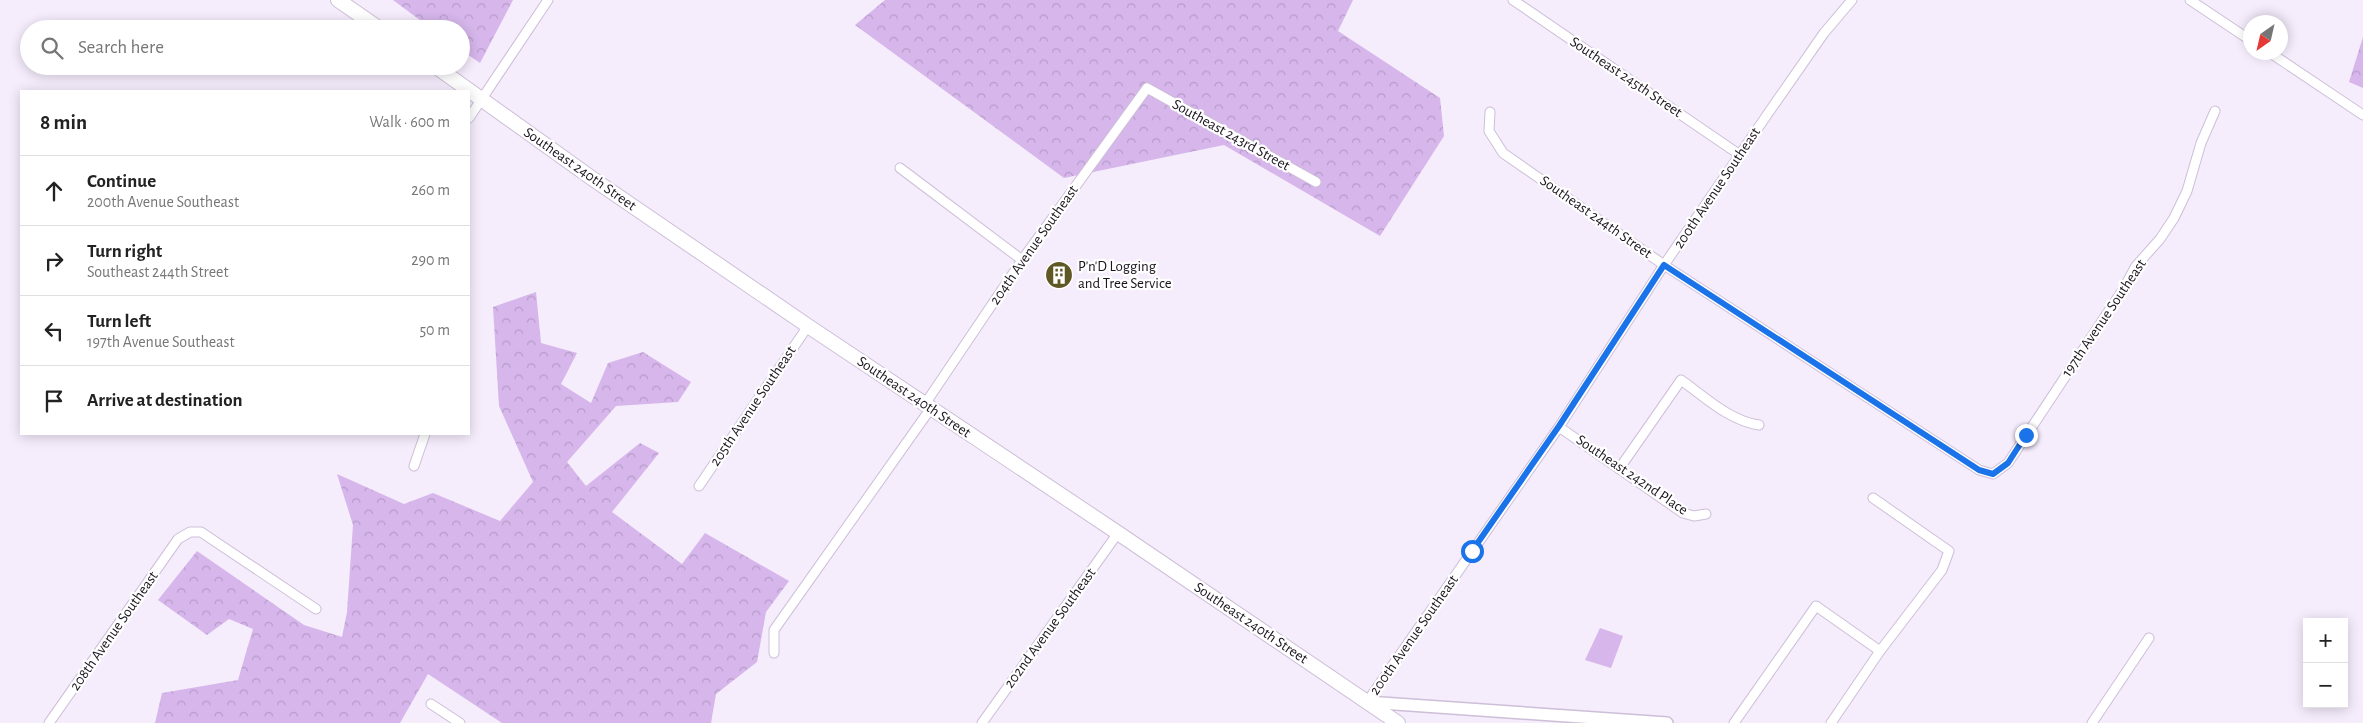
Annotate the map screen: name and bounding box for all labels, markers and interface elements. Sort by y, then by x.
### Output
north arrow [2243,15,2288,60]
search box [20,20,470,75]
icon: search [38,34,66,62]
street label: Southeast 245th Street [1567,34,1685,120]
text: Search here [78,38,164,57]
street label: Southeast 243rd Street [1170,97,1292,174]
text: 8 min [40,112,87,133]
text: Walk · 600 m [369,114,450,130]
street label: Southeast 240th Street [521,125,639,214]
street label: 200th Avenue Southeast [1671,125,1763,251]
text: Continue [87,172,156,191]
street label: Southeast 244th Street [1537,173,1655,261]
icon: ahead [40,177,68,205]
text: 260 m [411,182,450,198]
street label: 204th Avenue Southeast [987,182,1081,307]
text: 200th Avenue Southeast [87,194,239,210]
text: Turn right [87,242,162,261]
icon: right [40,247,68,275]
text: 290 m [411,252,450,268]
street label: 197th Avenue Southeast [2059,256,2149,380]
place label: P'n'D Logging and Tree Service [1078,259,1172,291]
building icon: P'n'D Logging and Tree Service [1044,260,1074,290]
text: Southeast 244th Street [87,264,229,280]
text: Turn left [87,312,151,331]
icon: left [40,317,68,345]
text: 50 m [419,322,450,338]
text: 197th Avenue Southeast [87,334,235,350]
street label: 205th Avenue Southeast [707,343,799,469]
street label: Southeast 240th Street [855,353,974,441]
icon: arrive [40,387,68,415]
text: Arrive at destination [87,391,243,410]
route end [2015,424,2038,447]
street label: Southeast 242nd Place [1574,432,1691,518]
route start [1461,540,1484,563]
street label: 202nd Avenue Southeast [1002,565,1099,691]
street label: 208th Avenue Southeast [67,568,161,693]
street label: 200th Avenue Southeast [1367,572,1461,698]
street label: Southeast 240th Street [1192,579,1311,667]
map controls [2303,618,2348,708]
button: + [2303,618,2348,663]
button: − [2303,663,2348,708]

